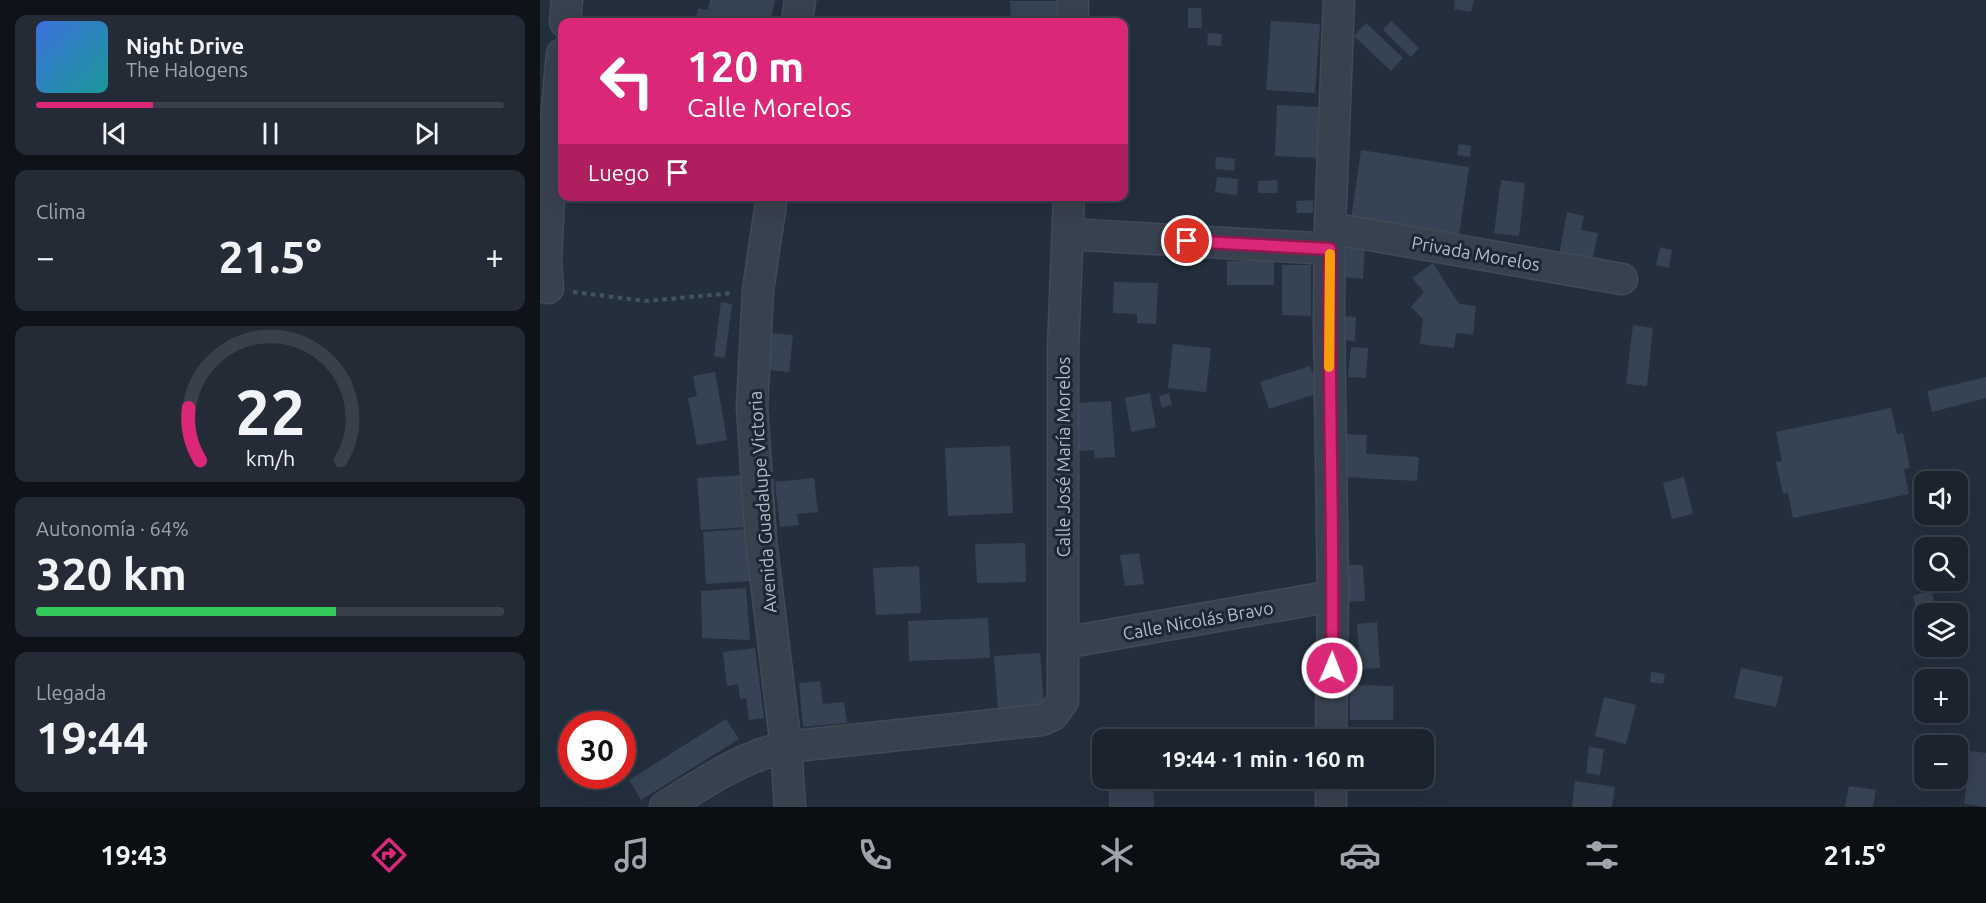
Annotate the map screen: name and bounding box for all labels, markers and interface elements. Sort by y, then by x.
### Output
text: Night Drive [126,33,244,58]
icon: left [588,42,666,120]
text: 120 m [687,43,804,90]
text: The Halogens [126,58,248,81]
text: Calle Morelos [687,92,852,122]
icon: previous [98,117,131,150]
icon: pause [254,117,287,150]
icon: next [410,117,443,150]
icon: arrive [661,156,694,189]
text: Luego [588,160,649,185]
text: Clima [36,200,86,223]
pin [1161,215,1212,266]
icon: arrive [1170,224,1203,257]
text: 21.5° [218,231,322,282]
street label: Privada Morelos [1410,232,1542,274]
text: − [36,238,55,275]
text: + [485,238,504,275]
street label: Calle José María Morelos [1053,357,1073,557]
text: 22 [235,377,305,447]
street label: Avenida Guadalupe Victoria [744,390,780,614]
text: km/h [245,446,295,470]
map controls [1914,471,1968,789]
button: sound [1914,471,1968,525]
text: Autonomía · 64% [36,517,189,540]
button: search [1914,537,1968,591]
text: 320 km [36,548,187,599]
street label: Calle Nicolás Bravo [1121,597,1275,643]
button: layers [1914,603,1968,657]
position arrow [1300,636,1364,700]
button: + [1914,669,1968,723]
text: Llegada [36,681,106,704]
speed limit sign: 30 [558,711,636,789]
text: 19:44 [36,712,149,763]
button: − [1914,735,1968,789]
text: 19:44 · 1 min · 160 m [1161,746,1365,771]
icon: directions [368,834,410,876]
icon: music [611,834,653,876]
icon: phone [854,834,896,876]
icon: climate [1096,834,1138,876]
icon: car [1339,834,1381,876]
icon: filters [1581,834,1623,876]
text: 19:43 [100,840,168,870]
text: 21.5° [1824,840,1886,870]

